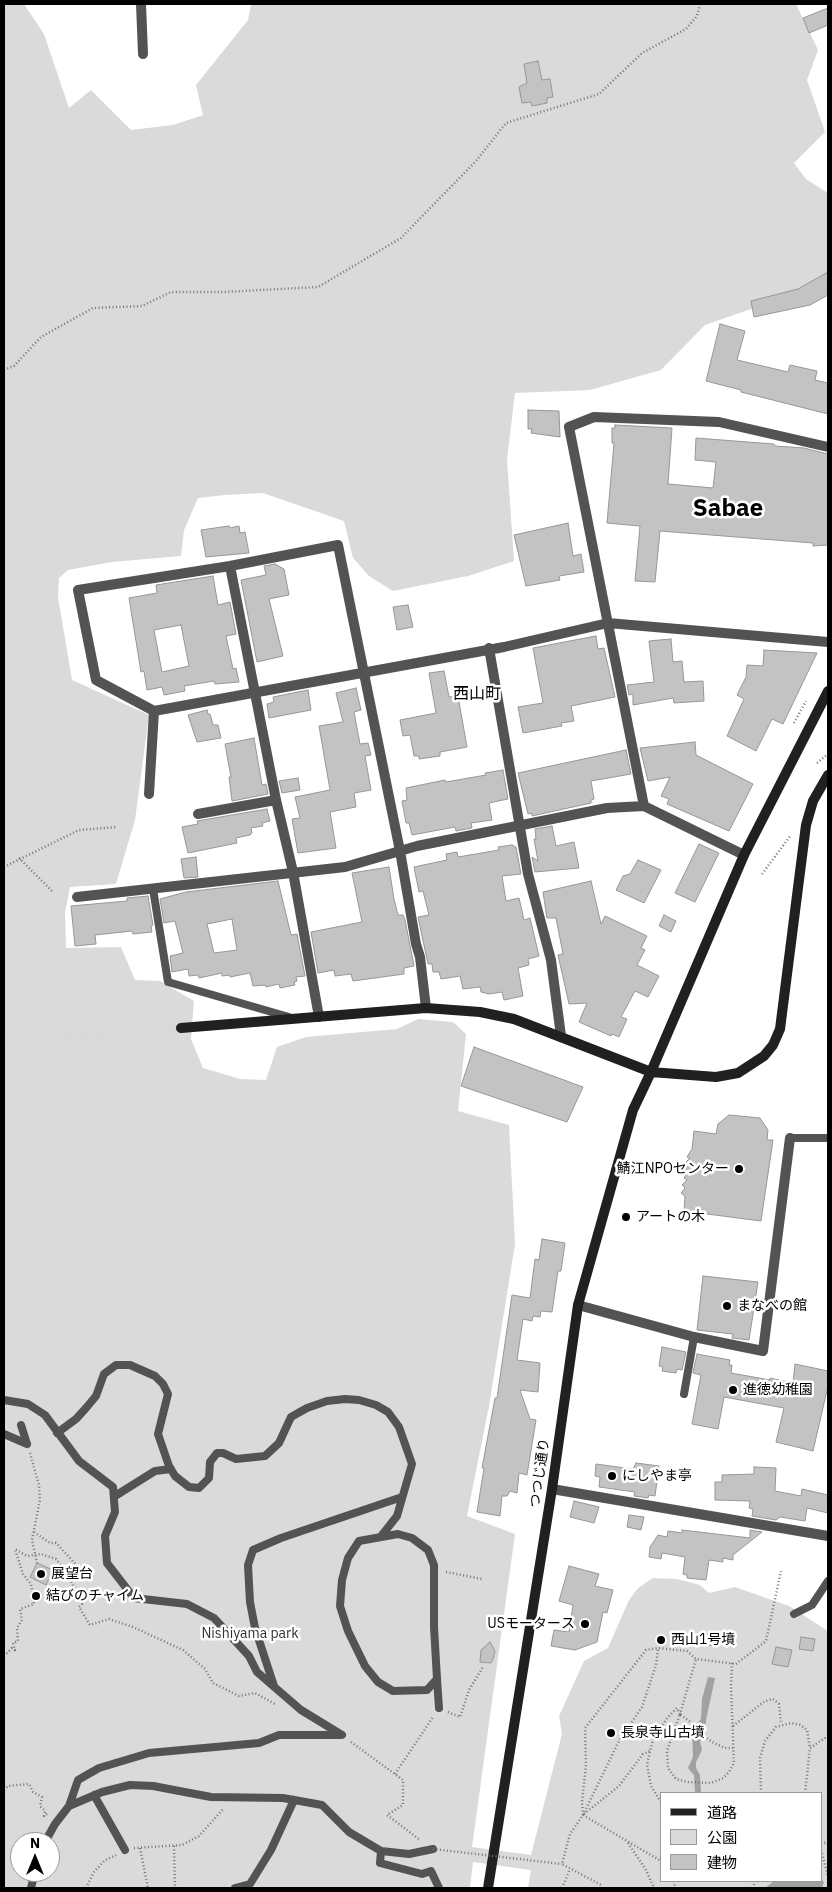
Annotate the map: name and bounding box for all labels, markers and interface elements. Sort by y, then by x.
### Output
district label: Sabae [693,495,763,523]
district label: 西山町 [453,684,501,704]
place label: 鯖江NPOセンター [617,1161,729,1177]
marker: 鯖江NPOセンター [733,1163,745,1175]
place label: アートの木 [636,1209,705,1225]
marker: アートの木 [620,1211,632,1223]
place label: まなべの館 [737,1298,807,1314]
marker: まなべの館 [721,1300,733,1312]
place label: 進徳幼稚園 [743,1382,813,1398]
marker: 進徳幼稚園 [727,1384,739,1396]
street label: つつじ通り [527,1437,553,1509]
place label: にしやま亭 [622,1468,692,1484]
marker: にしやま亭 [606,1470,618,1482]
place label: 展望台 [51,1566,93,1582]
marker: 展望台 [35,1568,47,1580]
place label: 結びのチャイム [46,1588,144,1604]
marker: 結びのチャイム [30,1590,42,1602]
place label: USモータース [487,1616,575,1632]
marker: USモータース [579,1618,591,1630]
park label: Nishiyama park [201,1626,299,1642]
place label: 西山1号墳 [671,1632,735,1648]
marker: 西山1号墳 [655,1634,667,1646]
place label: 長泉寺山古墳 [621,1725,705,1741]
marker: 長泉寺山古墳 [605,1727,617,1739]
legend [660,1792,822,1882]
text: 道路 [707,1803,737,1822]
text: 公園 [707,1828,737,1847]
north arrow [10,1832,60,1882]
text: N [30,1834,40,1852]
text: 建物 [707,1853,737,1872]

